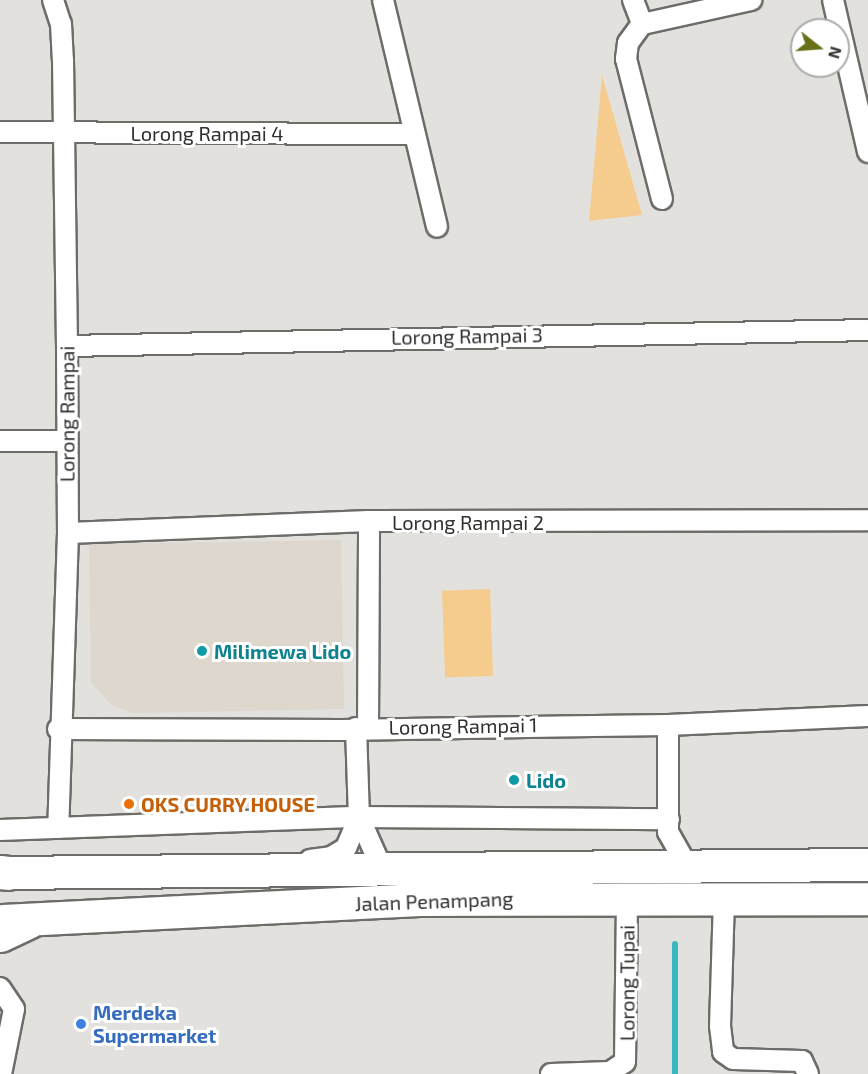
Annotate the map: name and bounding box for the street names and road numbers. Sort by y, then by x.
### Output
street label: Lorong Rampai 4 [130,121,284,145]
street label: Lorong Rampai 3 [391,323,543,349]
street label: Lorong Rampai [55,346,79,482]
street label: Lorong Rampai 2 [392,510,544,534]
street label: Lorong Rampai 1 [388,713,538,739]
street label: Jalan Penampang [354,886,514,916]
street label: Lorong Tupai [615,925,639,1041]

